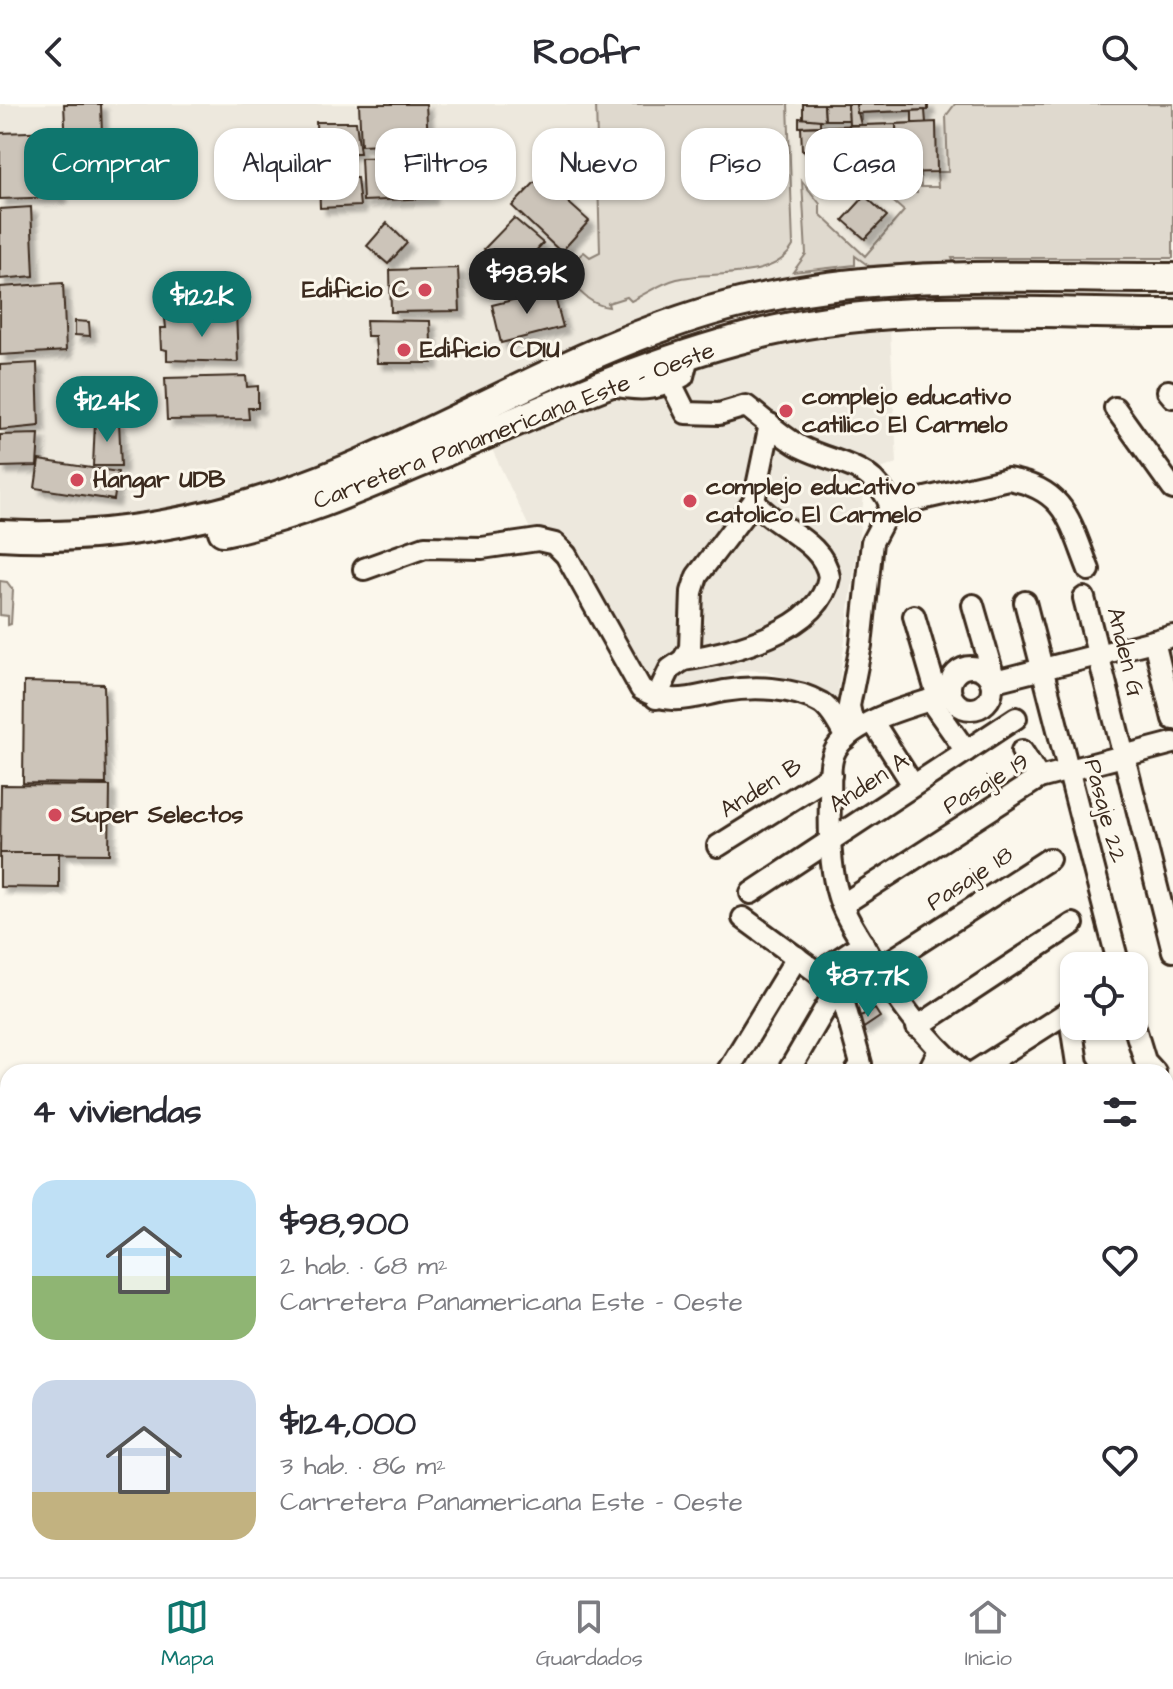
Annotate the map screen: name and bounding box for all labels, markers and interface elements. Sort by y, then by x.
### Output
text: Roofr [533,27,640,78]
icon: back [32,30,76,74]
icon: search [1097,30,1141,74]
chip: Comprar [24,128,198,200]
chip: Alquilar [214,128,359,200]
chip: Filtros [375,128,516,200]
chip: Nuevo [532,128,665,200]
chip: Piso [681,128,789,200]
chip: Casa [805,128,923,200]
pin: $98.9K [462,248,592,316]
text: $98.9K [487,256,567,292]
pin: $122K [146,271,258,339]
place label: Edificio C [302,273,409,307]
text: $122K [170,279,234,315]
marker: Edificio C [416,281,434,299]
place label: Edificio CDIU [420,333,560,367]
street label: Carretera Panamericana Este - Oeste [308,334,720,518]
marker: Edificio CDIU [395,341,413,359]
pin: $124K [51,376,163,444]
place label: complejo educativo catilico El Carmelo [802,380,1012,442]
text: $124K [74,384,140,420]
marker: complejo educativo catilico El Carmelo [777,402,795,420]
place label: Hangar UDB [93,463,226,498]
place label: complejo educativo catolico El Carmelo [706,470,922,532]
marker: Hangar UDB [68,471,86,489]
marker: complejo educativo catolico El Carmelo [681,492,699,510]
street label: Anden G [1098,604,1153,701]
street label: Anden A [822,744,916,822]
street label: Pasaje 19 [936,745,1036,823]
street label: Anden B [713,749,809,827]
street label: Pasaje 22 [1075,755,1135,867]
place label: Super Selectos [70,798,243,832]
marker: Super Selectos [46,806,64,824]
street label: Pasaje 18 [920,838,1020,920]
pin: $87.7K [803,951,933,1019]
map controls [1060,952,1148,1040]
button: locate [1060,952,1148,1040]
text: $87.7K [827,959,909,995]
text: 4 viviendas [32,1088,202,1136]
icon: filters [1098,1090,1142,1134]
text: $98,900 [280,1200,409,1248]
icon: home [96,1212,192,1308]
icon: heart [1098,1238,1142,1282]
text: 2 hab. · 68 m² [280,1248,448,1284]
text: Carretera Panamericana Este - Oeste [280,1284,743,1320]
text: $124,000 [280,1400,416,1448]
icon: home [96,1412,192,1508]
icon: heart [1098,1438,1142,1482]
text: 3 hab. · 86 m² [280,1448,446,1484]
text: Carretera Panamericana Este - Oeste [280,1484,743,1520]
tab: Mapa [161,1595,214,1674]
tab: Guardados [536,1595,643,1674]
tab: Inicio [965,1595,1012,1674]

